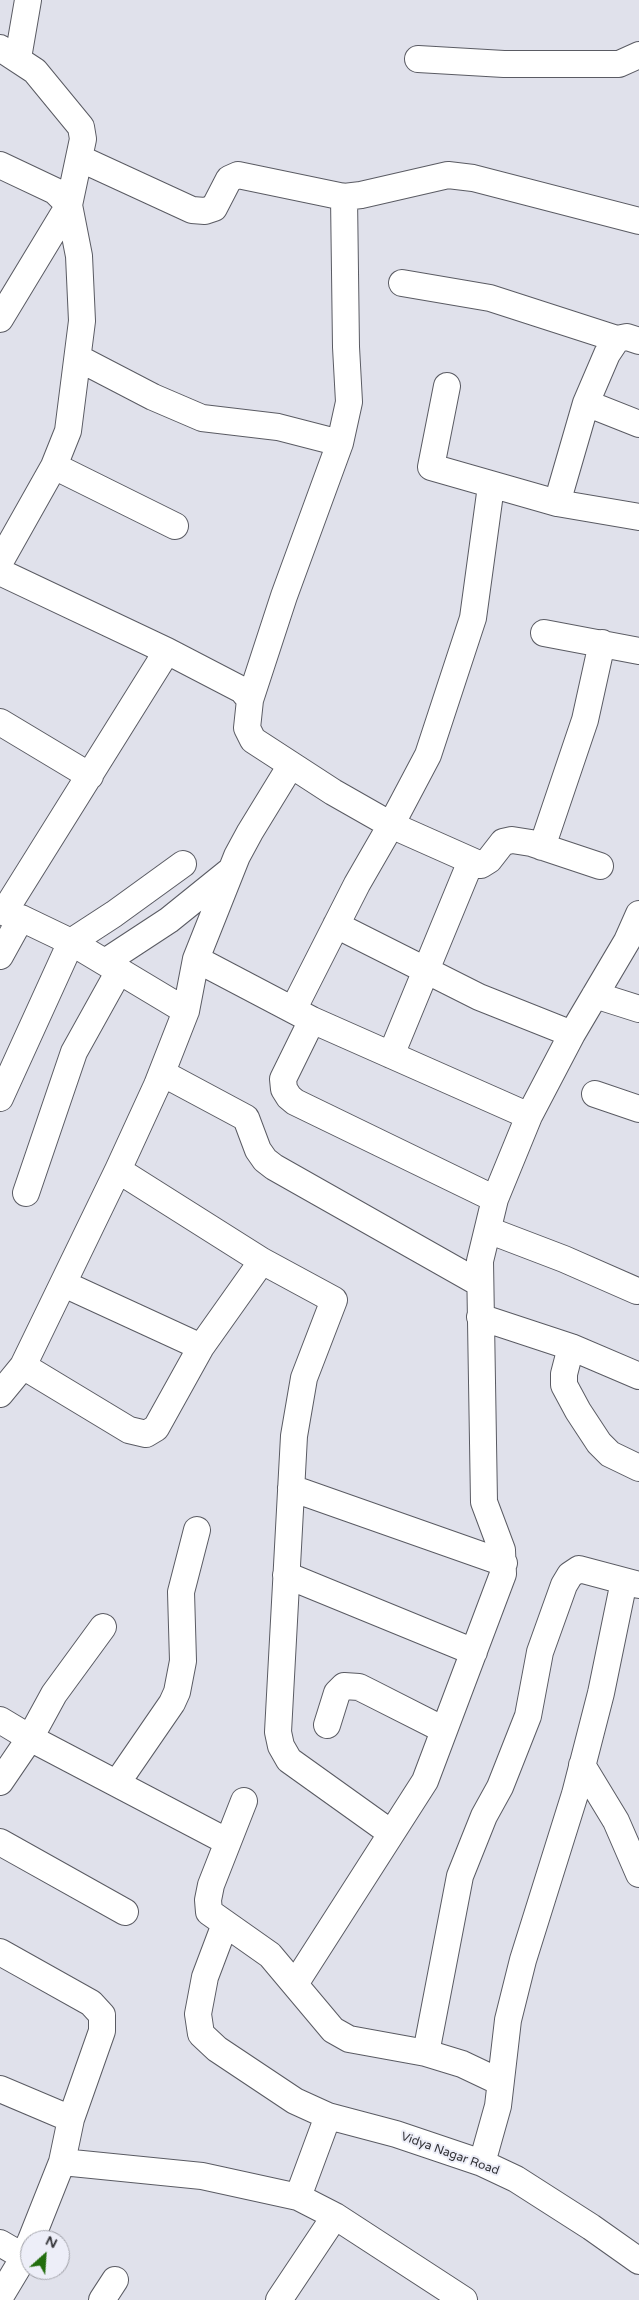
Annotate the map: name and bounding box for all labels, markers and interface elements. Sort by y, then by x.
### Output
street label: Vidya Nagar Road [399,2130,501,2178]
north arrow [20,2230,70,2280]
text: N [43,2232,60,2252]

